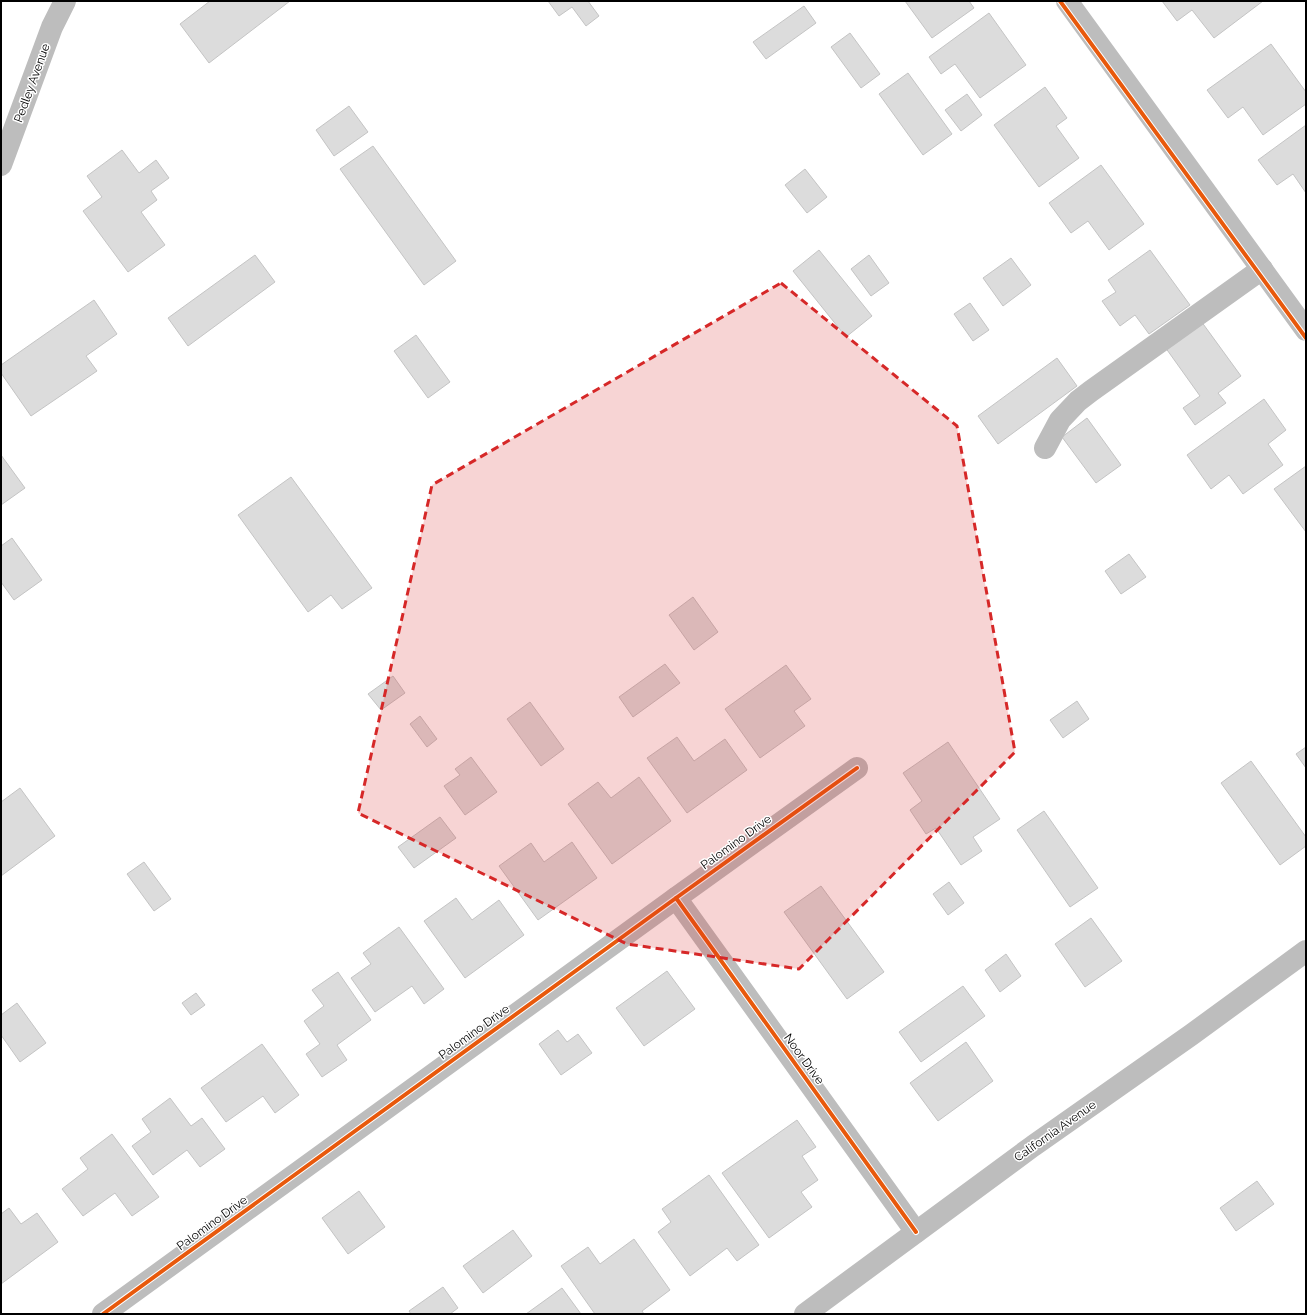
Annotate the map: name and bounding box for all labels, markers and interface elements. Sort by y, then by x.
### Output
street label: Pedley Avenue [11,42,53,124]
street label: Palomino Drive [698,812,774,872]
street label: Palomino Drive [436,1002,512,1062]
street label: Noor Drive [781,1031,827,1087]
street label: California Avenue [1011,1098,1099,1164]
street label: Palomino Drive [174,1193,250,1253]

